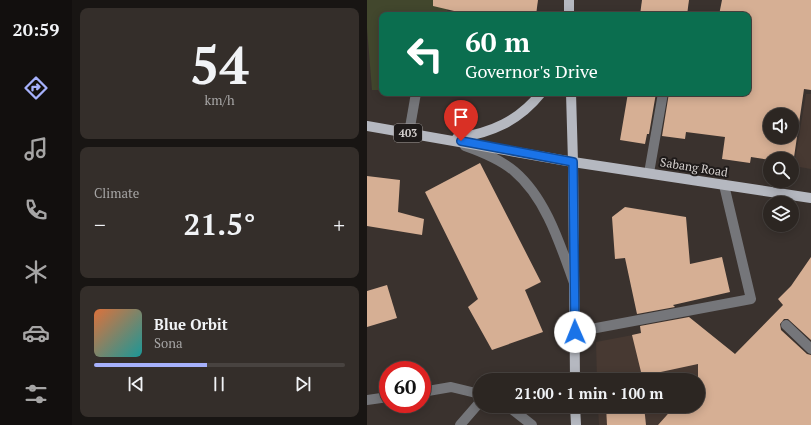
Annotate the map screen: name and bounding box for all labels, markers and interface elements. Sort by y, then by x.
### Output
text: 20:59 [13,17,59,41]
text: 60 m [465,23,530,60]
icon: left [399,28,451,80]
text: 54 [190,30,249,99]
text: Governor's Drive [465,59,598,83]
icon: directions [22,74,50,102]
text: km/h [204,91,235,109]
pin [444,100,478,141]
icon: arrive [450,106,472,128]
map controls [763,108,799,232]
button: sound [763,108,799,144]
road number: 403 [394,124,422,142]
icon: music [22,135,50,163]
button: search [763,152,799,188]
street label: Sabang Road [659,154,729,180]
text: Climate [94,184,139,202]
icon: phone [22,196,50,224]
button: layers [763,196,799,232]
text: 21.5° [183,204,256,244]
text: − [94,210,106,239]
text: + [333,210,345,239]
icon: climate [22,258,50,286]
position arrow [554,311,596,353]
text: Blue Orbit [154,314,228,334]
icon: car [22,319,50,347]
text: Sona [154,334,182,352]
speed limit sign: 60 [379,361,431,413]
icon: previous [125,373,147,395]
icon: pause [208,373,230,395]
icon: next [292,373,314,395]
icon: filters [22,380,50,408]
text: 21:00 · 1 min · 100 m [515,383,663,403]

